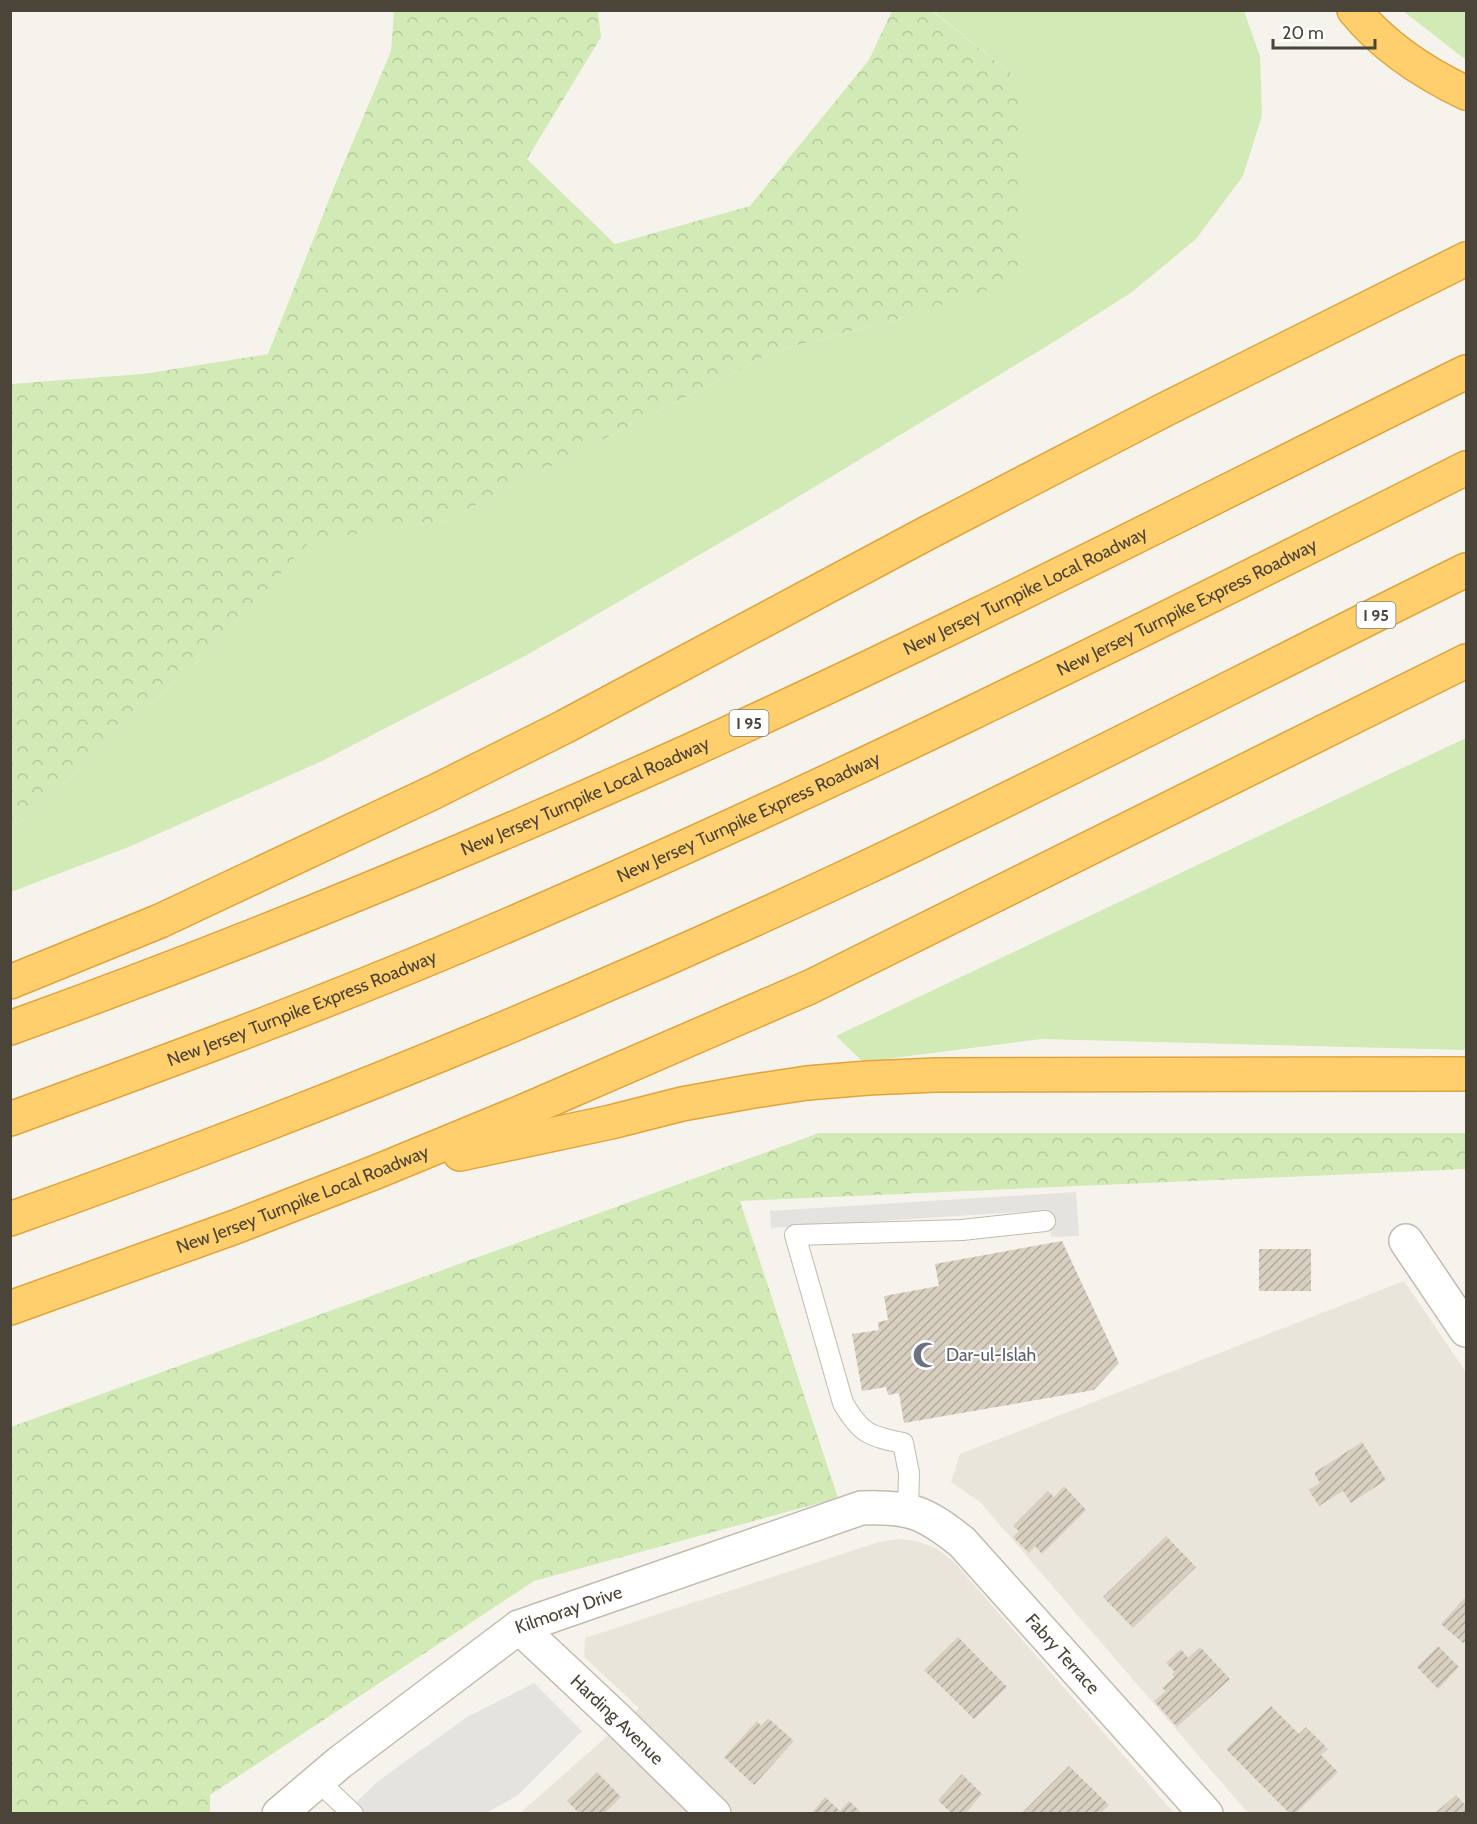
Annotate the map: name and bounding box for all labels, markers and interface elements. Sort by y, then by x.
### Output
scale bar [1273,12,1375,50]
text: 20 m [1282,22,1324,44]
street label: New Jersey Turnpike Local Roadway [900,522,1151,660]
street label: New Jersey Turnpike Express Roadway [1053,534,1321,681]
road number: I 95 [1356,602,1396,628]
road number: I 95 [730,710,768,736]
street label: New Jersey Turnpike Local Roadway [457,732,713,861]
street label: New Jersey Turnpike Express Roadway [613,747,884,887]
street label: New Jersey Turnpike Express Roadway [164,946,440,1071]
street label: New Jersey Turnpike Local Roadway [173,1140,432,1258]
mosque icon: Dar-ul-Islah [911,1340,941,1370]
place label: Dar-ul-Islah [946,1344,1036,1366]
street label: Kilmoray Drive [512,1581,625,1638]
street label: Fabry Terrace [1021,1609,1104,1699]
street label: Harding Avenue [566,1670,668,1769]

